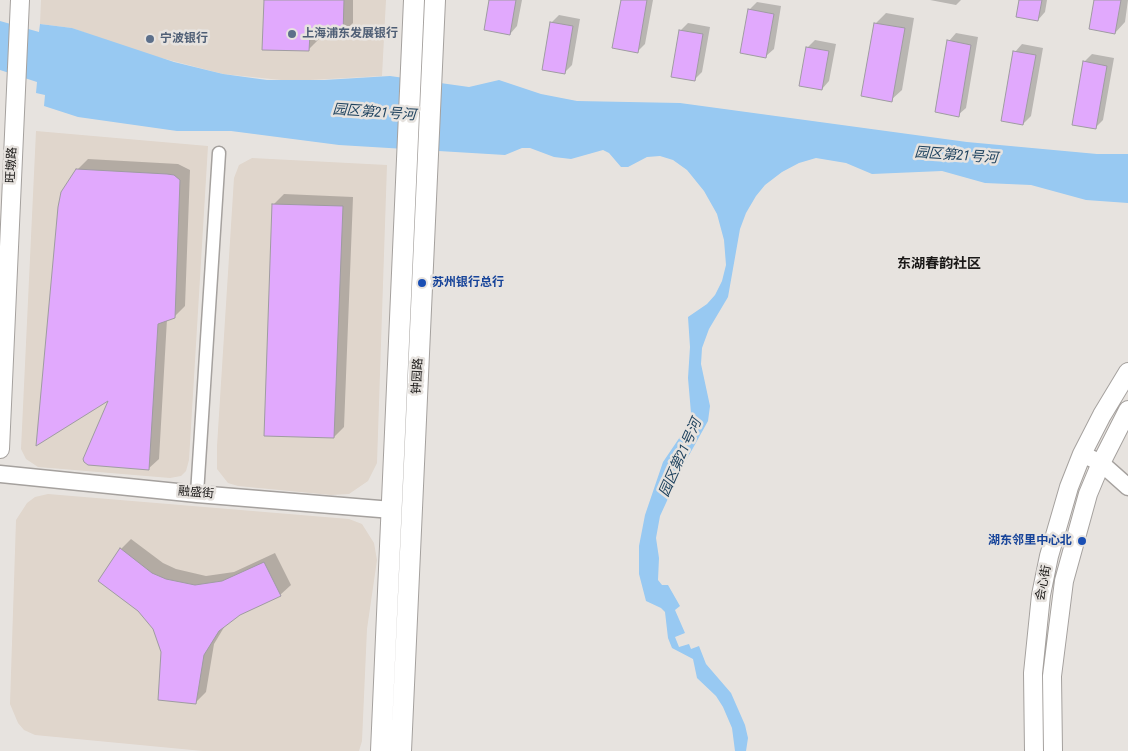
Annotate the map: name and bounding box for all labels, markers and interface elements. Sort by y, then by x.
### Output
place label: 上海浦东发展银行 [302,27,398,41]
marker: 上海浦东发展银行 [286,28,298,40]
place label: 宁波银行 [160,32,208,46]
marker: 宁波银行 [144,33,156,45]
water label: 园区第21号河 [332,102,416,124]
water label: 园区第21号河 [914,145,998,167]
street label: 旺墩路 [4,147,20,183]
district label: 东湖春韵社区 [897,256,981,272]
place label: 苏州银行总行 [432,276,504,290]
marker: 苏州银行总行 [416,277,428,289]
street label: 钟园路 [410,358,426,394]
water label: 园区第21号河 [656,416,706,500]
street label: 融盛街 [177,484,215,502]
place label: 湖东邻里中心北 [988,534,1072,548]
marker: 湖东邻里中心北 [1076,535,1088,547]
street label: 会心街 [1033,564,1055,602]

